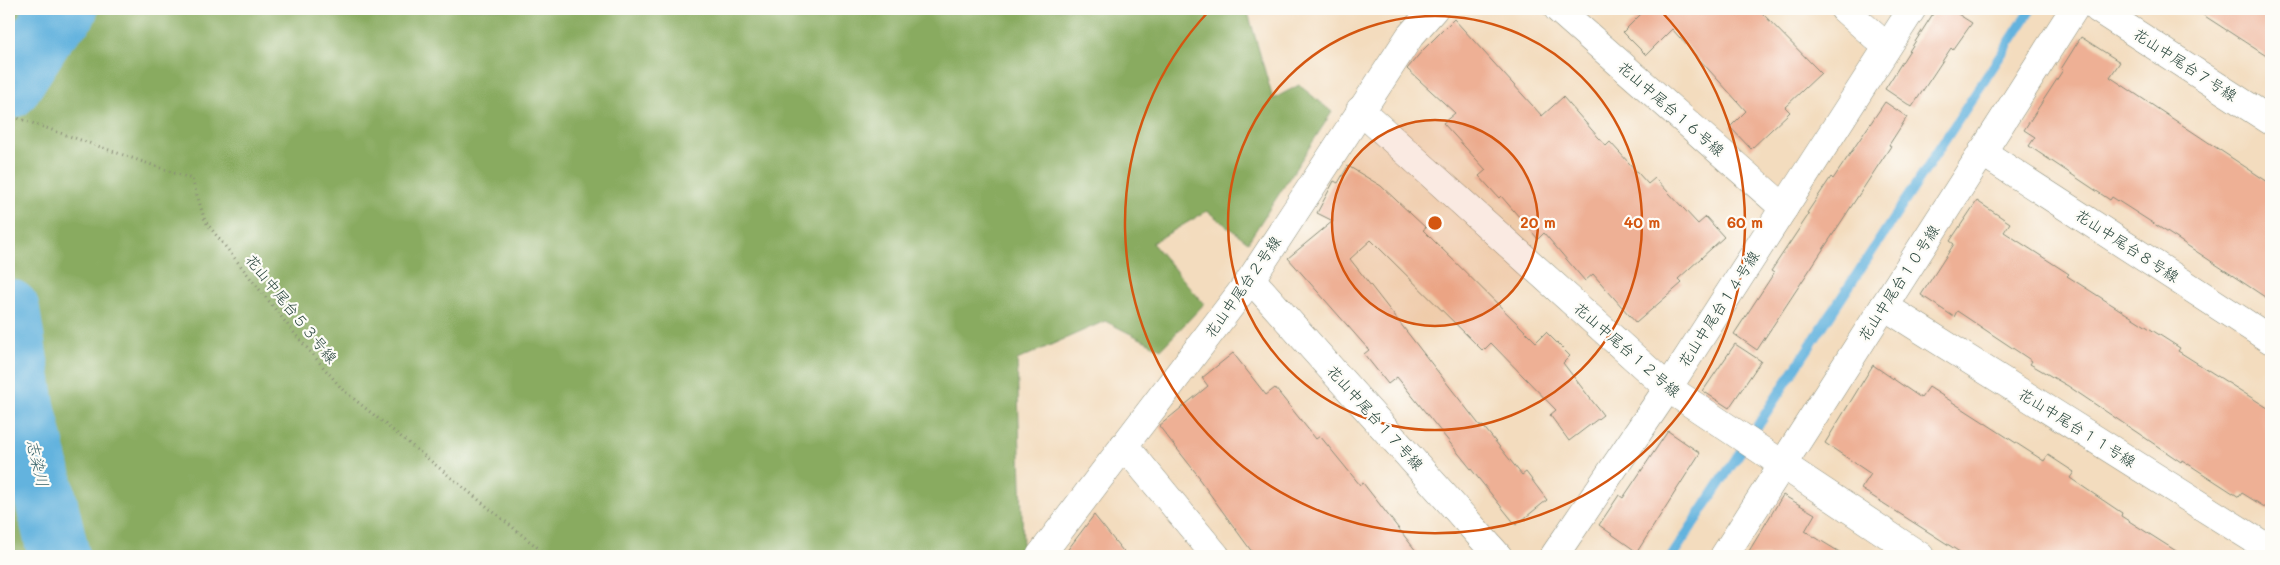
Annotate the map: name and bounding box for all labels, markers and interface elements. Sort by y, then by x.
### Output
street label: 花山中尾台７号線 [2130,23,2241,105]
street label: 花山中尾台１６号線 [1614,56,1729,160]
street label: 花山中尾台８号線 [2072,204,2183,286]
text: 20 m [1520,212,1556,232]
text: 40 m [1624,212,1660,232]
text: 60 m [1727,212,1763,232]
centre of rings [1426,214,1444,232]
street label: 花山中尾台１０号線 [1853,220,1943,345]
street label: 花山中尾台２号線 [1200,232,1285,341]
street label: 花山中尾台１４号線 [1673,246,1763,371]
street label: 花山中尾台５３号線 [242,250,342,367]
street label: 花山中尾台１２号線 [1570,297,1685,401]
street label: 花山中尾台１７号線 [1323,360,1428,474]
street label: 花山中尾台１１号線 [2015,383,2140,471]
water label: 志染川 [23,437,54,489]

